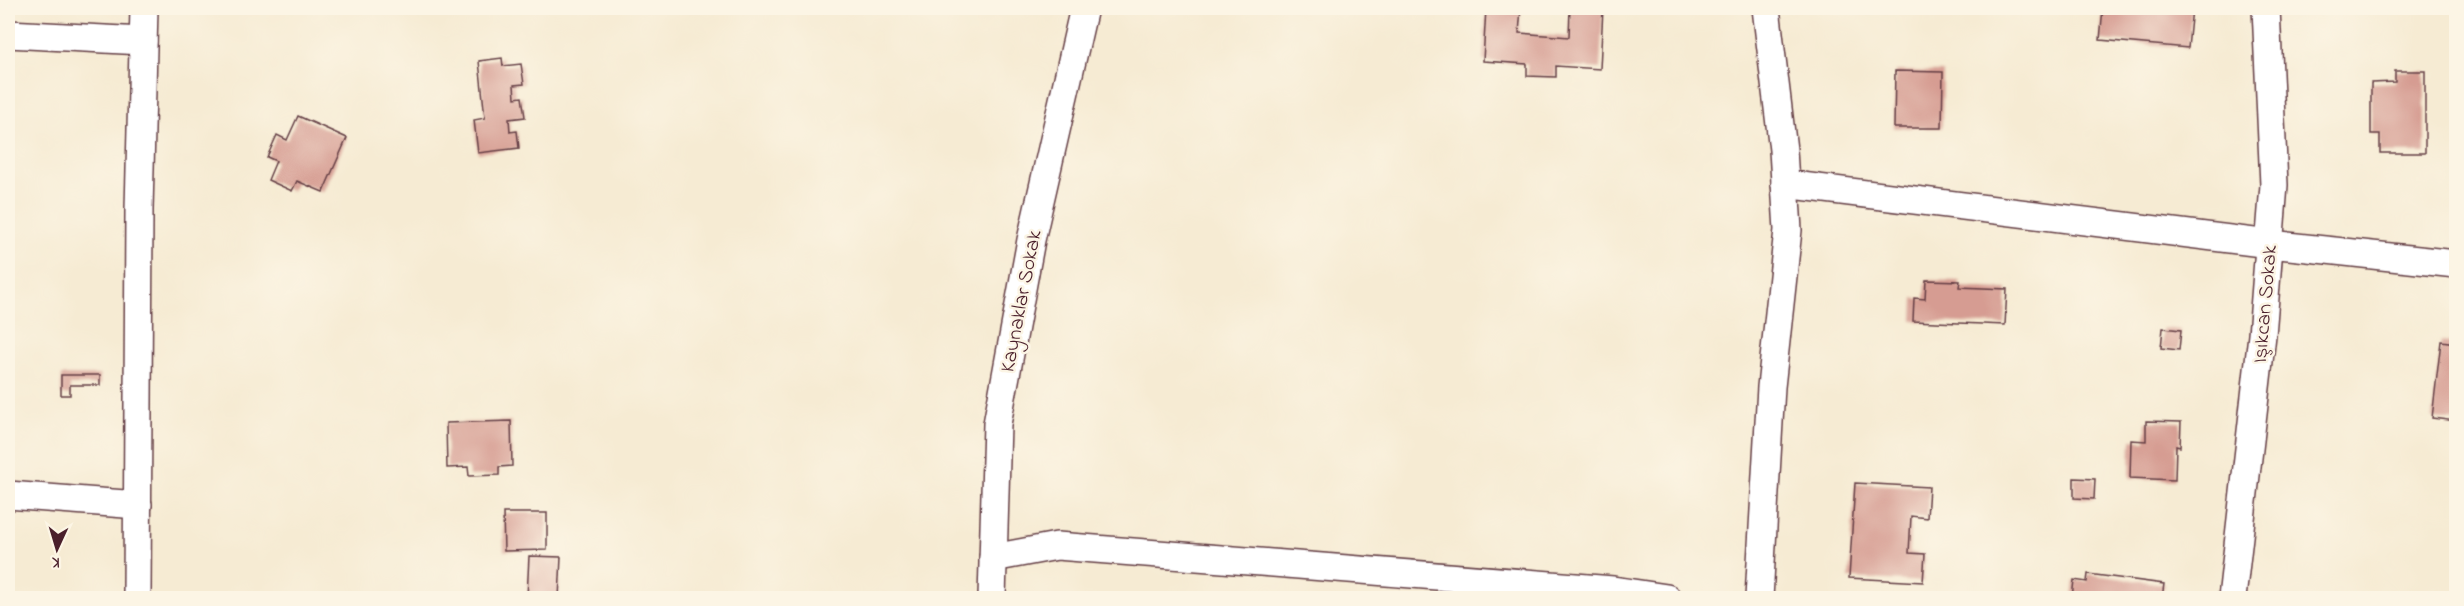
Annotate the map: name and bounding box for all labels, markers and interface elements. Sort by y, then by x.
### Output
street label: Kaynaklar Sokak [993,227,1053,375]
street label: Işıkcan Sokak [2246,243,2286,364]
north arrow [27,519,87,579]
text: K [50,550,61,574]

